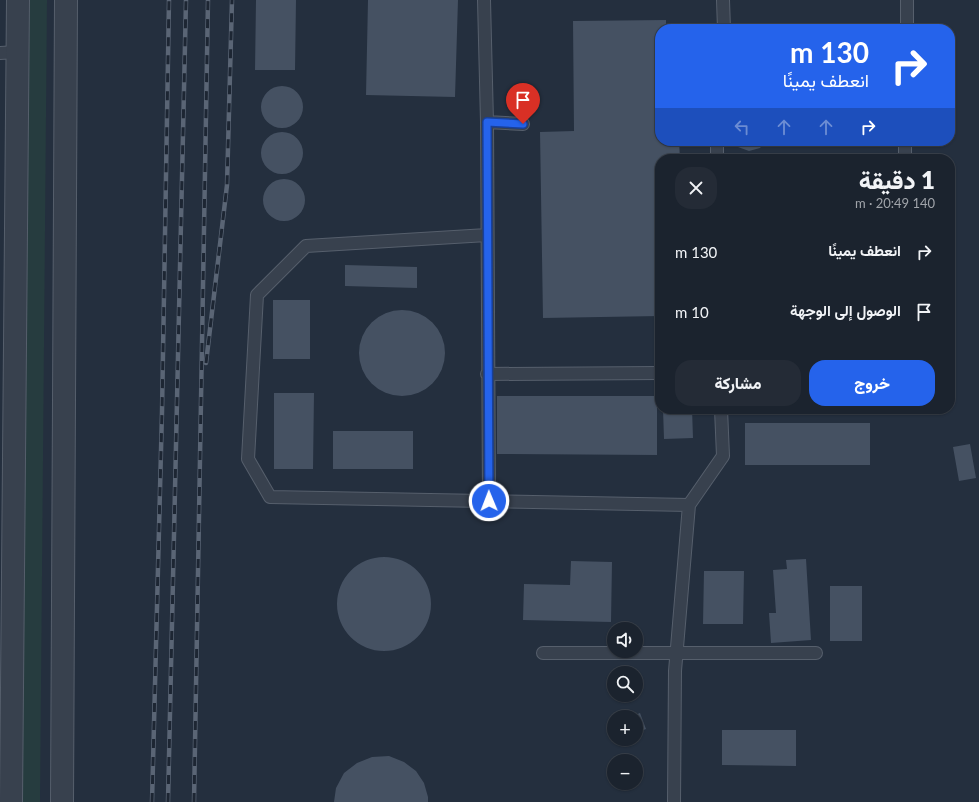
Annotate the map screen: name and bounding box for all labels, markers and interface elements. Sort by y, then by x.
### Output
text: 130 m [790,35,869,69]
icon: right [883,40,935,92]
text: انعطف يمينًا [783,69,869,91]
pin [506,83,540,124]
icon: arrive [512,89,534,111]
icon: left [731,116,753,138]
icon: ahead [773,116,795,138]
icon: ahead [815,116,837,138]
icon: right [857,116,879,138]
text: 1 دقيقة [859,165,935,194]
button: close [675,167,717,209]
text: 140 m · 20:49 [855,195,935,211]
text: انعطف يمينًا [828,241,901,259]
icon: right [913,241,935,263]
text: 130 m [675,243,717,261]
text: الوصول إلى الوجهة [790,301,901,319]
icon: arrive [913,301,935,323]
text: 10 m [675,303,709,321]
button: مشاركة [675,360,801,406]
button: خروج [809,360,935,406]
position arrow [468,480,510,522]
map controls [607,622,643,790]
button: sound [607,622,643,658]
button: search [607,666,643,702]
button: + [607,710,643,746]
button: − [607,754,643,790]

